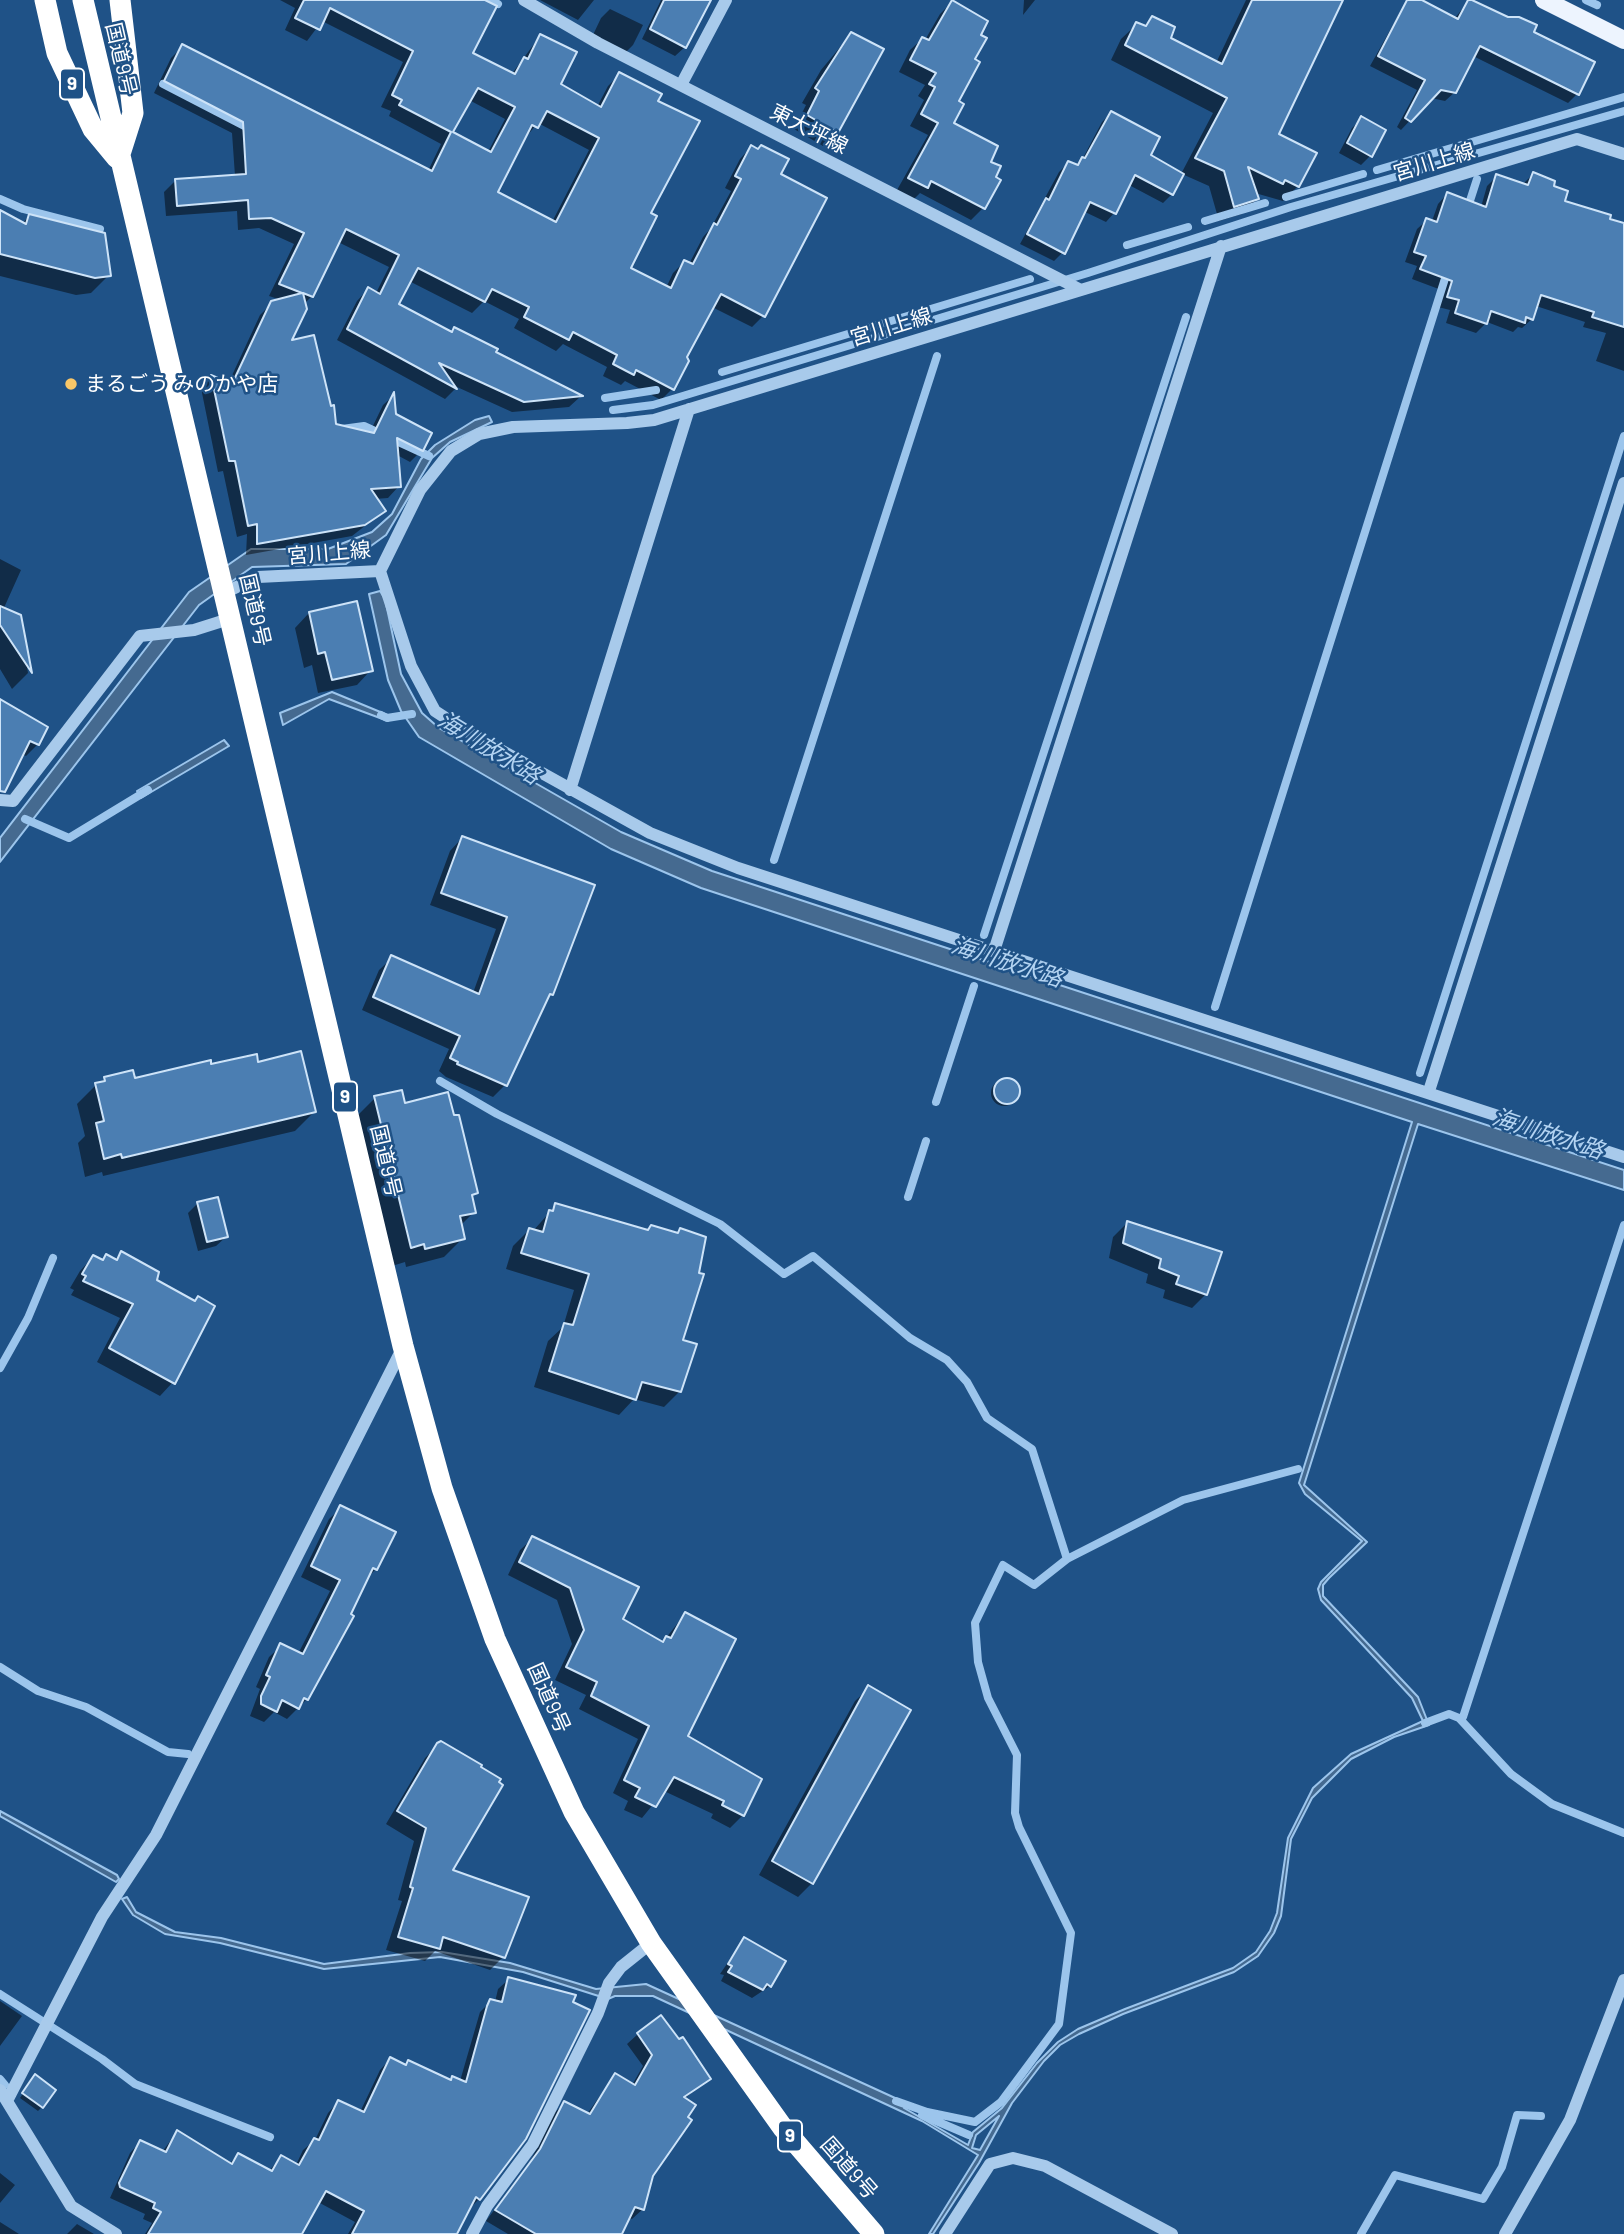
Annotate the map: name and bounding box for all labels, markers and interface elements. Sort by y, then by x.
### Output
street label: 国道9号 [100,20,142,98]
road number: 9 [60,68,84,100]
street label: 東大坪線 [766,99,852,159]
street label: 宮川上線 [1390,138,1478,186]
street label: 宮川上線 [847,303,935,351]
place label: まるごう みのかや店 [85,371,278,397]
marker: まるごう みのかや店 [63,376,79,392]
street label: 宮川上線 [286,537,372,569]
street label: 国道9号 [234,571,276,649]
water label: 海川放水路 [433,706,545,790]
water label: 海川放水路 [948,931,1066,993]
road number: 9 [333,1082,357,1112]
water label: 海川放水路 [1489,1103,1607,1165]
street label: 国道9号 [365,1122,407,1200]
street label: 国道9号 [522,1659,576,1737]
road number: 9 [778,2120,802,2152]
street label: 国道9号 [815,2132,883,2204]

